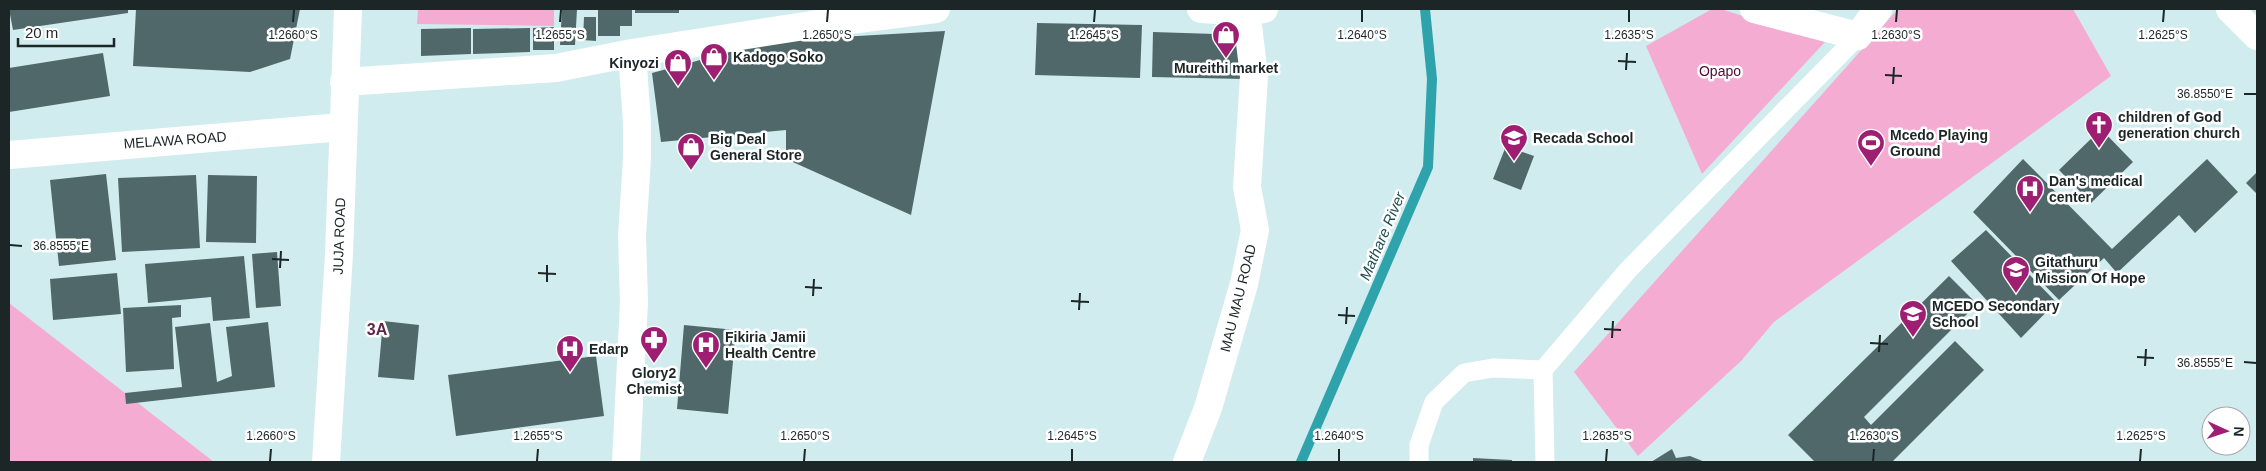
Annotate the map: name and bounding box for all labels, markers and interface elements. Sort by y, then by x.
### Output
scale bar [18,15,114,47]
shop icon: Mureithi market [1211,20,1241,59]
text: 20 m [25,24,58,41]
text: 1.2660°S [268,28,318,42]
text: 1.2655°S [535,28,585,42]
text: 1.2650°S [802,28,852,42]
text: 1.2645°S [1069,28,1119,42]
text: 1.2640°S [1337,28,1387,42]
text: 1.2635°S [1604,28,1654,42]
text: 1.2630°S [1871,28,1921,42]
text: 1.2625°S [2138,28,2188,42]
shop icon: Kadogo Soko [699,42,729,81]
shop icon: Kinyozi [663,48,693,87]
place label: Kadogo Soko [733,49,823,65]
place label: Kinyozi [609,55,659,71]
place label: Mureithi market [1174,60,1278,76]
park label: Opapo [1699,63,1741,79]
text: 36.8550°E [2177,87,2233,101]
place label: children of God generation church [2118,109,2240,141]
church icon: children of God generation church [2084,110,2114,149]
school or university icon: Recada School [1499,123,1529,162]
place label: Mcedo Playing Ground [1890,127,1988,159]
street label: MELAWA ROAD [123,128,227,152]
sports icon: Mcedo Playing Ground [1856,128,1886,167]
place label: Recada School [1533,130,1633,146]
place label: Big Deal General Store [710,131,802,163]
shop icon: Big Deal General Store [676,132,706,171]
place label: Dan's medical center [2049,173,2143,205]
hospital icon: Dan's medical center [2015,174,2045,213]
water label: Mathare River [1356,188,1409,283]
street label: JUJA ROAD [330,197,348,275]
text: 36.8555°E [33,239,89,253]
street label: MAU MAU ROAD [1217,242,1259,354]
place label: Gitathuru Mission Of Hope [2035,254,2146,286]
school or university icon: Gitathuru Mission Of Hope [2001,255,2031,294]
place label: MCEDO Secondary School [1932,298,2060,330]
school or university icon: MCEDO Secondary School [1898,299,1928,338]
district label: 3A [367,321,388,338]
pharmacy icon: Glory2 Chemist [639,325,669,364]
place label: Fikiria Jamii Health Centre [725,329,816,361]
hospital icon: Fikiria Jamii Health Centre [691,330,721,369]
hospital icon: Edarp [555,334,585,373]
place label: Edarp [589,341,629,357]
text: 36.8555°E [2177,356,2233,370]
place label: Glory2 Chemist [626,365,682,397]
north arrow [2201,406,2251,456]
text: N [2231,426,2247,437]
text: 1.2660°S [246,429,296,443]
text: 1.2655°S [513,429,563,443]
text: 1.2650°S [780,429,830,443]
text: 1.2645°S [1047,429,1097,443]
text: 1.2640°S [1314,429,1364,443]
text: 1.2635°S [1582,429,1632,443]
text: 1.2630°S [1849,429,1899,443]
text: 1.2625°S [2116,429,2166,443]

